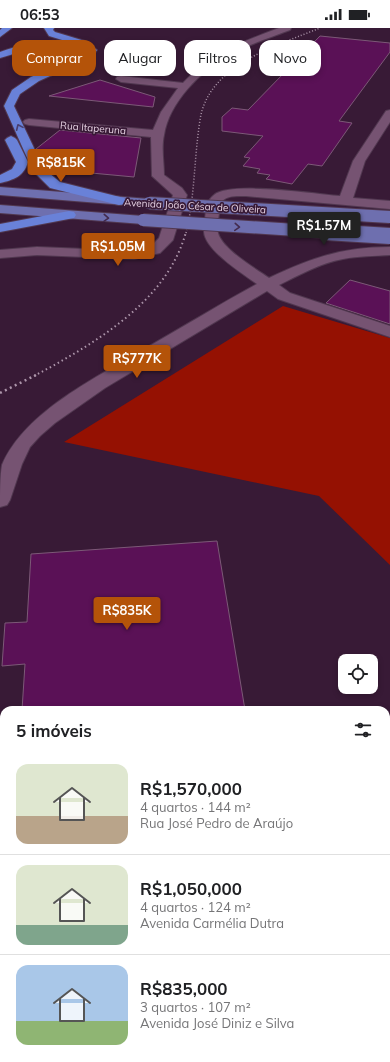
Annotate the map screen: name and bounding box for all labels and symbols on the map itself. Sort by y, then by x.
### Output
street label: Rua Itaperuna [60,119,126,137]
one-way arrow [15,123,23,130]
pin: R$815K [28,149,94,183]
street label: Avenida João César de Oliveira [124,196,266,216]
pin: R$1.57M [287,212,361,246]
one-way arrow [103,213,109,222]
one-way arrow [234,222,240,231]
pin: R$1.05M [81,233,155,267]
pin: R$777K [104,345,170,379]
pin: R$835K [94,597,160,631]

